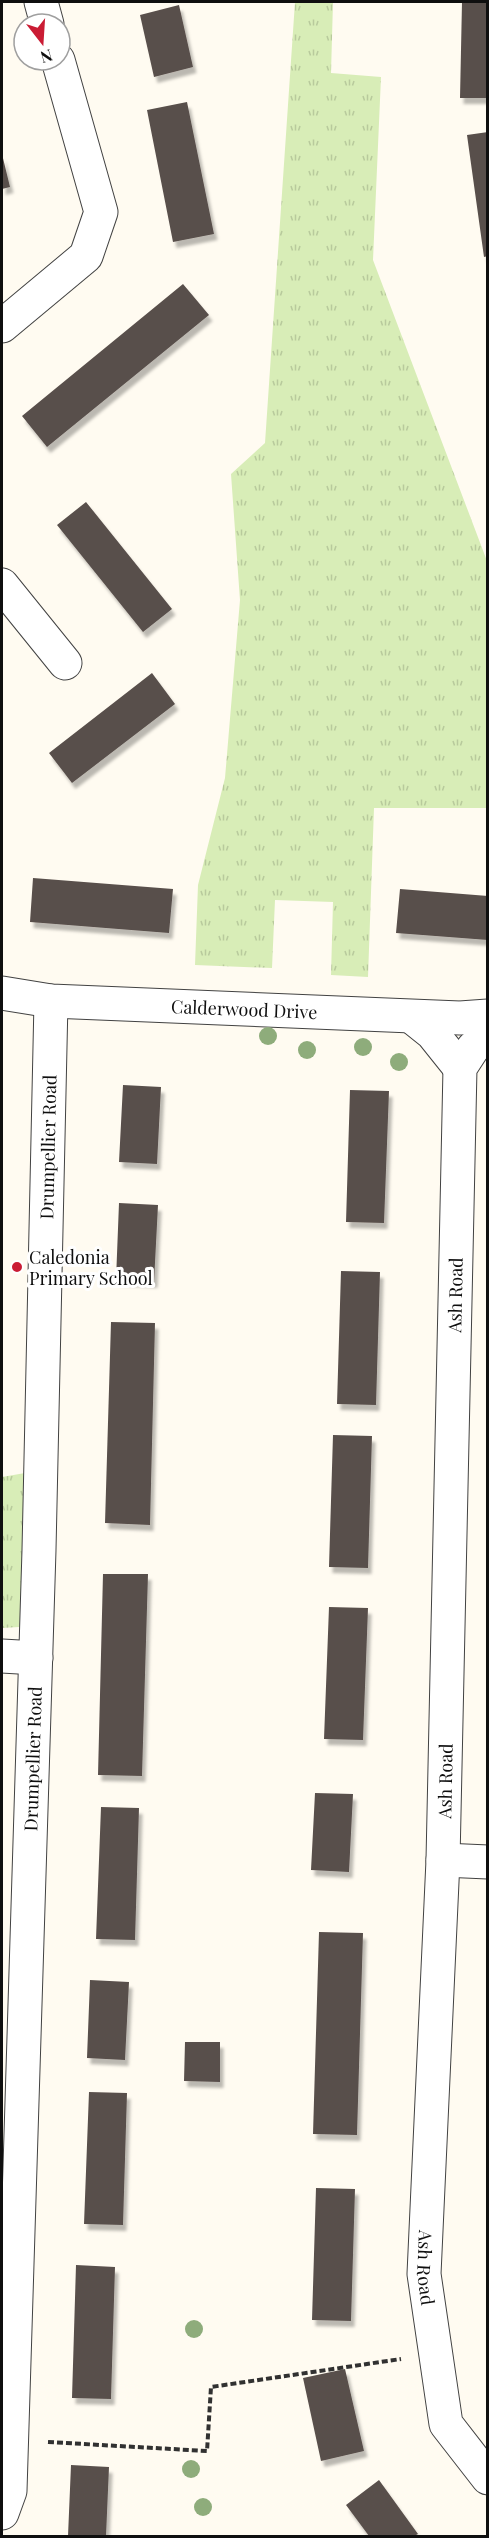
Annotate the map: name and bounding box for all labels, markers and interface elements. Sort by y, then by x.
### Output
north arrow [12,12,72,72]
text: N [38,45,55,69]
street label: Calderwood Drive [171,994,318,1024]
street label: Drumpellier Road [34,1074,61,1220]
place label: Caledonia Primary School [29,1245,153,1290]
street label: Ash Road [442,1257,468,1334]
marker: Caledonia Primary School [10,1260,24,1274]
street label: Drumpellier Road [18,1685,47,1832]
street label: Ash Road [432,1743,458,1820]
street label: Ash Road [412,2228,441,2307]

